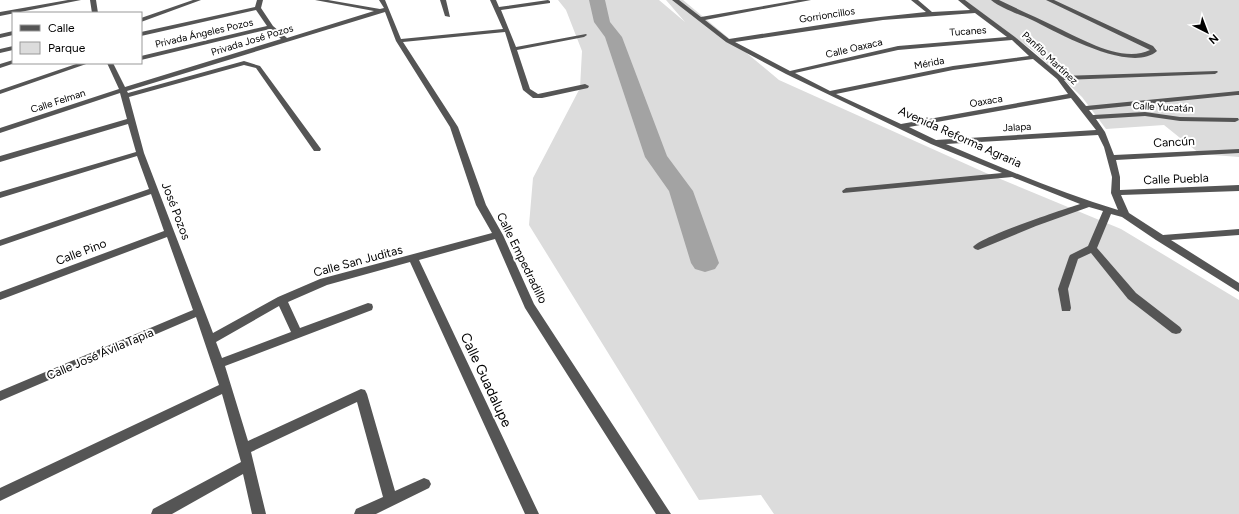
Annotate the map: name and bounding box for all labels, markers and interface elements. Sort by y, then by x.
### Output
street label: Gorrioncillos [798,4,856,26]
legend [12,12,142,64]
north arrow [1187,12,1227,52]
street label: Privada Ángeles Pozos [154,15,255,51]
text: Calle [48,21,75,35]
street label: Privada José Pozos [209,21,295,59]
street label: Tucanes [949,23,987,39]
street label: Panfilo Martínez [1019,29,1081,87]
text: N [1206,31,1221,47]
street label: Calle Oaxaca [824,35,884,61]
text: Parque [48,41,86,55]
street label: Mérida [913,54,945,72]
street label: Calle Felman [29,86,87,116]
street label: Oaxaca [969,92,1003,110]
street label: Calle Yucatán [1132,99,1194,115]
street label: Avenida Reforma Agraria [896,104,1024,170]
street label: Jalapa [1002,120,1032,134]
street label: Cancún [1153,134,1195,150]
street label: Calle Puebla [1143,171,1209,187]
street label: José Pozos [159,180,194,242]
street label: Calle Empedradillo [494,210,550,306]
street label: Calle Pino [54,236,108,268]
street label: Calle San Juditas [312,242,404,280]
street label: Calle José Ávila Tapia [45,325,155,383]
street label: Calle Guadalupe [457,330,515,430]

